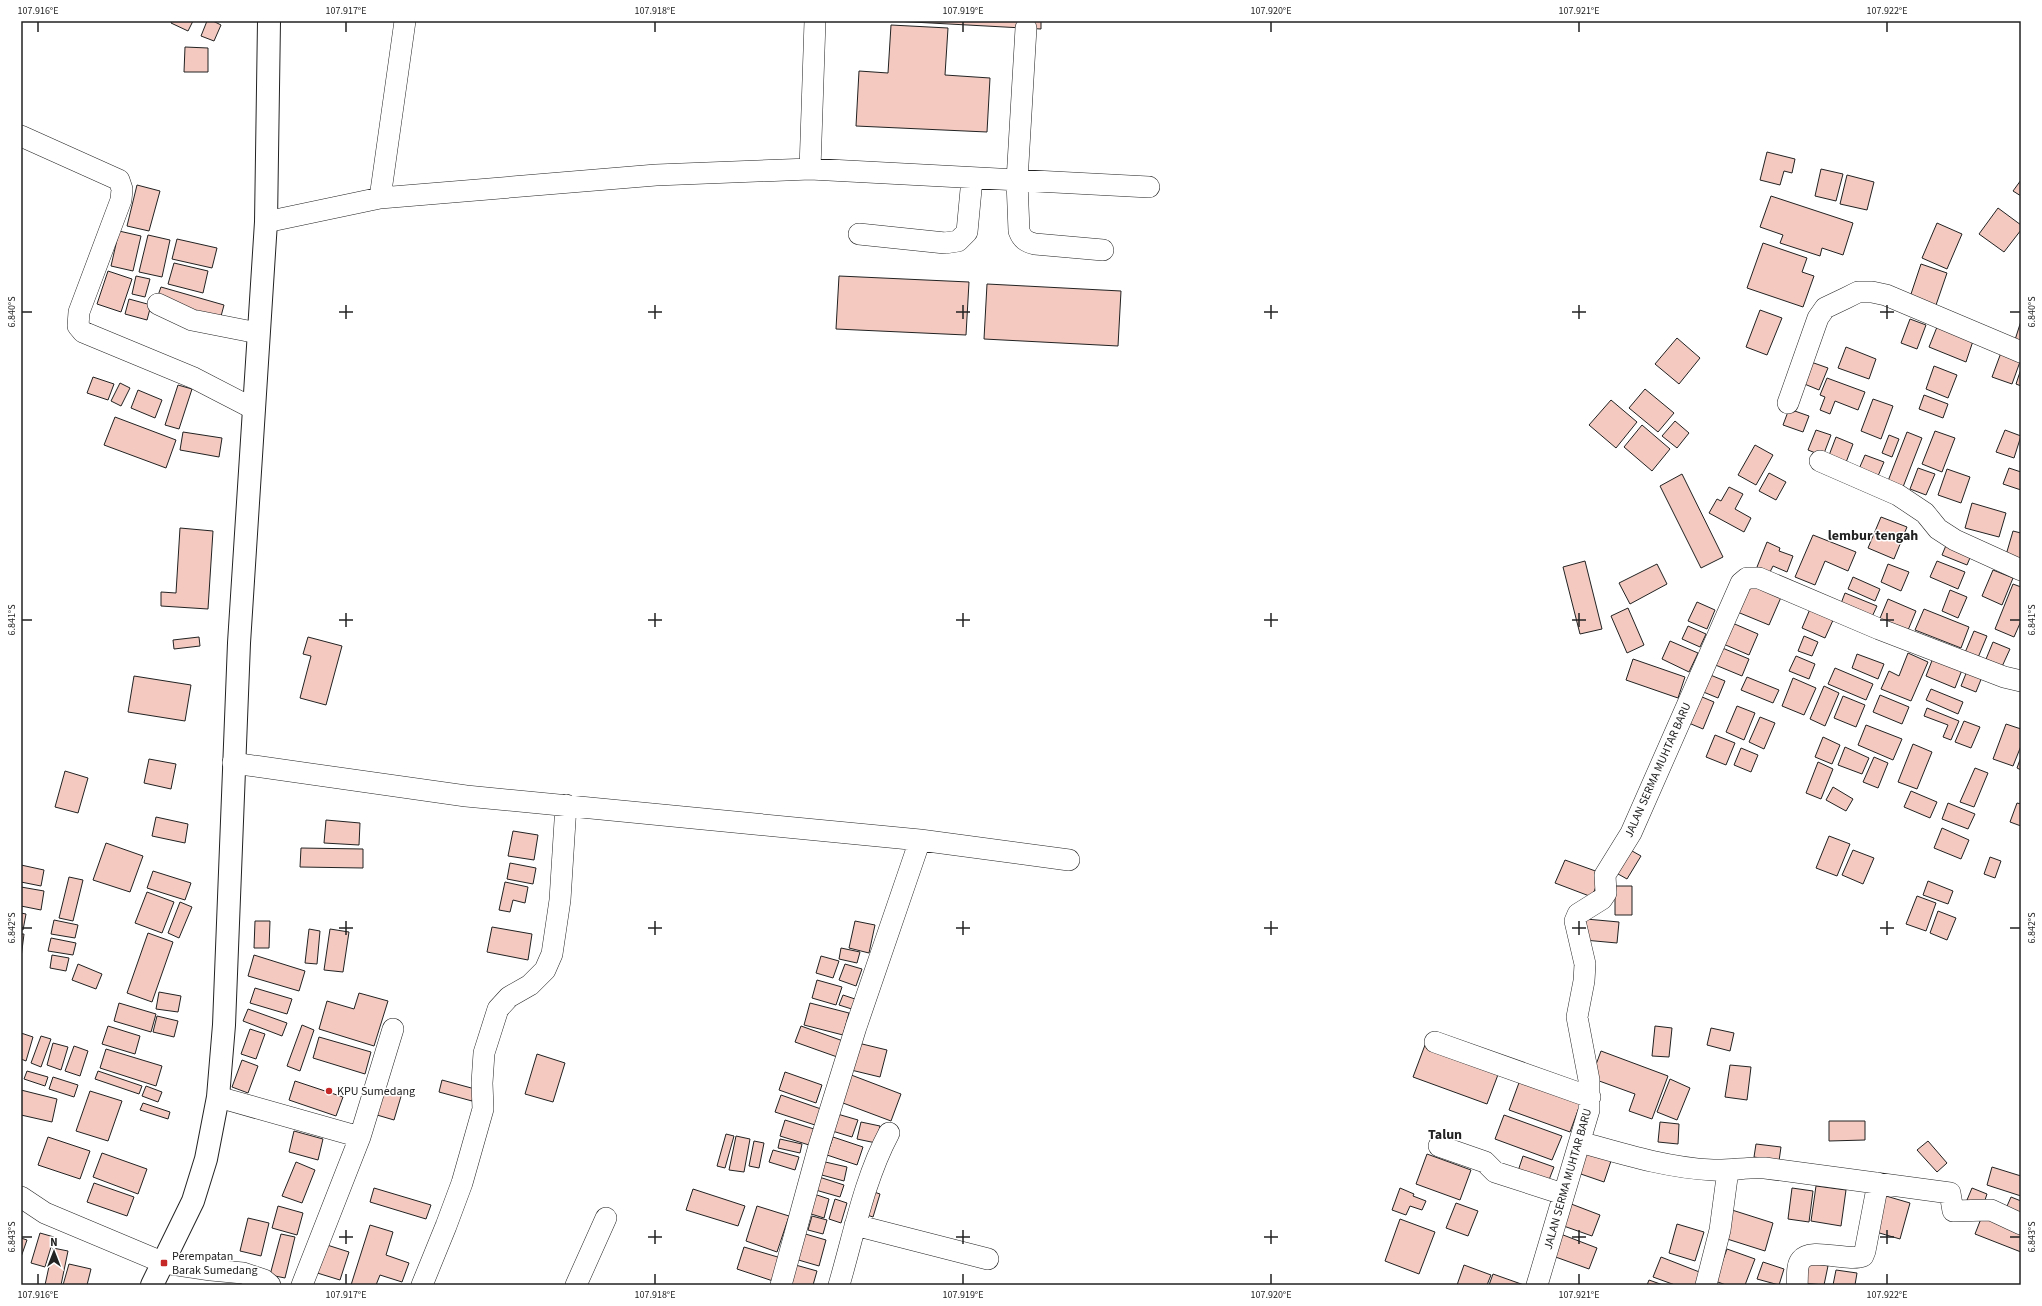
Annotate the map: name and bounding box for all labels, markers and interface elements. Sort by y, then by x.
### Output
text: 107.916°E [18,4,58,18]
text: 107.917°E [326,4,366,18]
text: 107.918°E [635,4,675,18]
text: 107.919°E [943,4,983,18]
text: 107.920°E [1251,4,1291,18]
text: 107.921°E [1559,4,1599,18]
text: 107.922°E [1867,4,1907,18]
text: 6.840°S [5,296,19,328]
text: 6.840°S [2025,296,2039,328]
district label: lembur tengah [1828,526,1918,546]
text: 6.841°S [5,604,19,636]
text: 6.841°S [2025,604,2039,636]
street label: JALAN SERMA MUHTAR BARU [1621,700,1695,840]
text: 6.842°S [5,912,19,944]
text: 6.842°S [2025,912,2039,944]
place label: KPU Sumedang [337,1083,415,1100]
marker: KPU Sumedang [324,1086,334,1096]
street label: JALAN SERMA MUHTAR BARU [1540,1106,1596,1252]
district label: Talun [1428,1125,1462,1145]
text: 6.843°S [5,1221,19,1253]
text: 6.843°S [2025,1221,2039,1253]
north arrow [34,1232,74,1272]
text: N [50,1235,58,1250]
place label: Perempatan Barak Sumedang [172,1248,258,1279]
marker: Perempatan Barak Sumedang [159,1258,169,1268]
text: 107.916°E [18,1288,58,1302]
text: 107.917°E [326,1288,366,1302]
text: 107.918°E [635,1288,675,1302]
text: 107.919°E [943,1288,983,1302]
text: 107.920°E [1251,1288,1291,1302]
text: 107.921°E [1559,1288,1599,1302]
text: 107.922°E [1867,1288,1907,1302]

